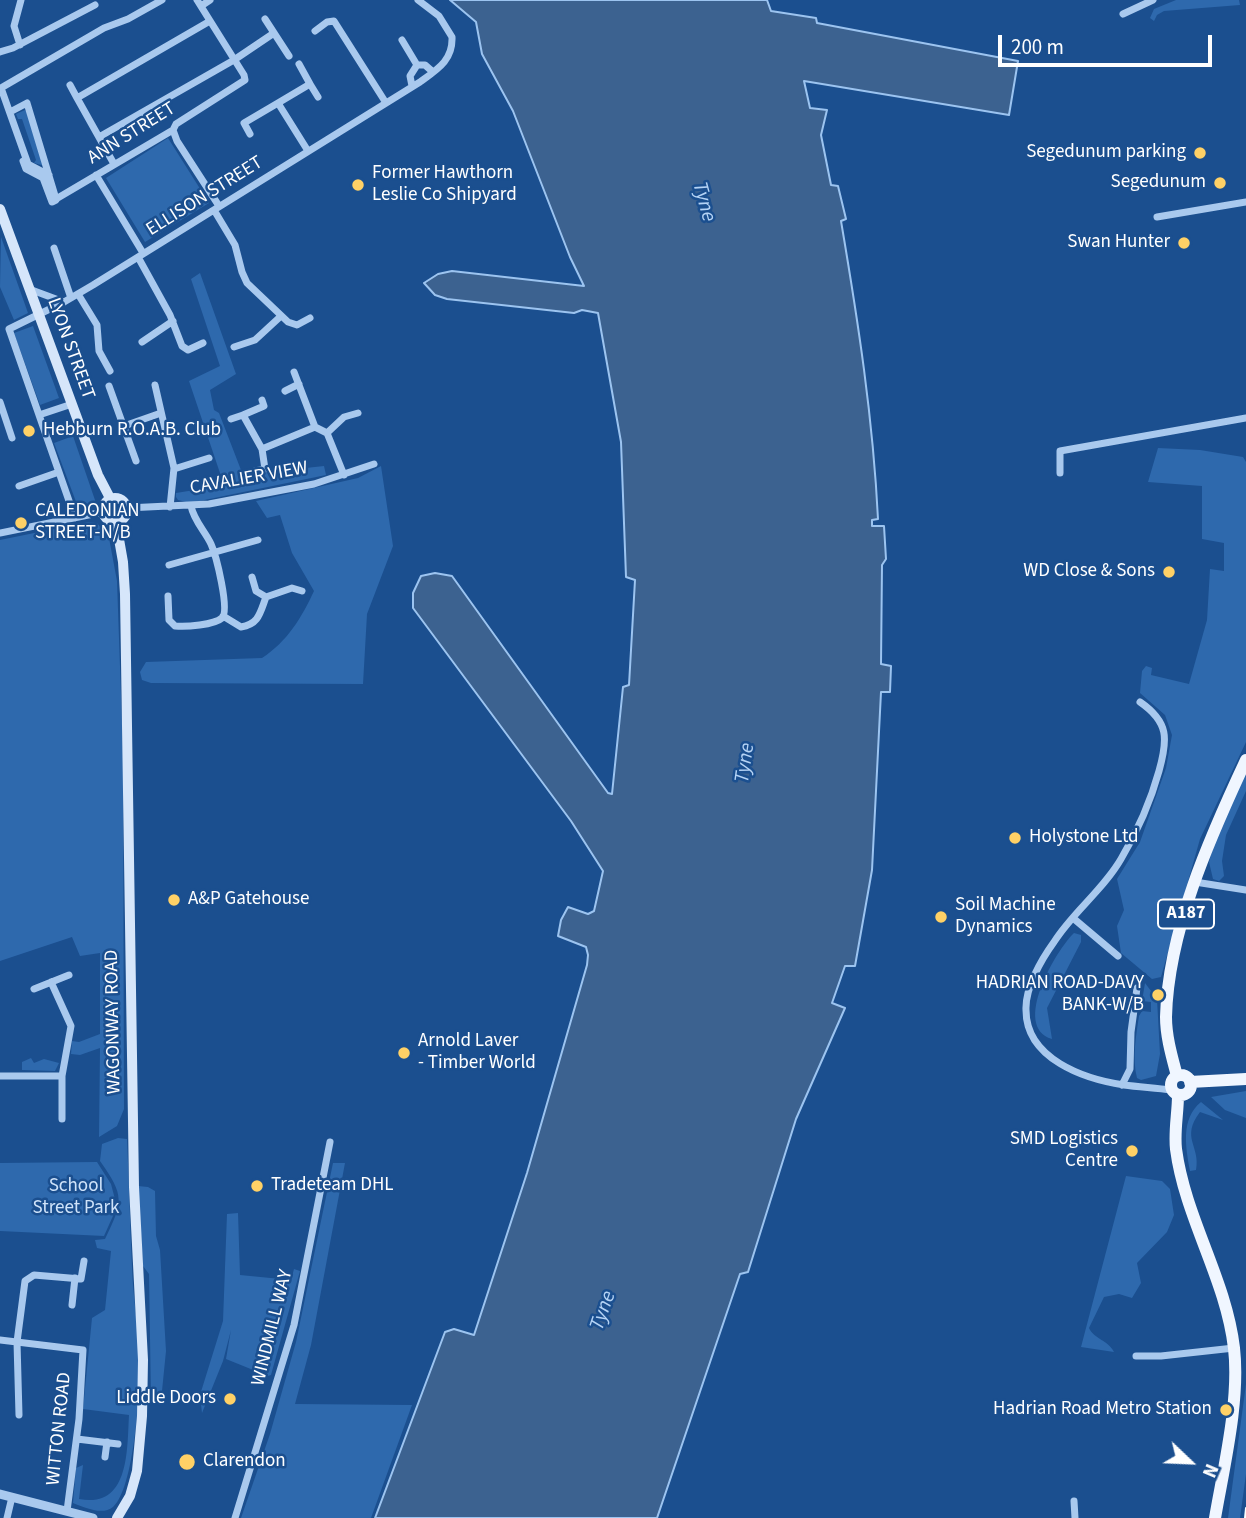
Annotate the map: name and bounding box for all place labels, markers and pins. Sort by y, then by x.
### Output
place label: Segedunum parking [1026,142,1186,164]
marker: Segedunum parking [1192,145,1208,161]
place label: Former Hawthorn Leslie Co Shipyard [372,163,517,207]
place label: Segedunum [1111,172,1206,194]
marker: Segedunum [1212,175,1228,191]
marker: Former Hawthorn Leslie Co Shipyard [350,177,366,193]
place label: Swan Hunter [1067,232,1170,254]
marker: Swan Hunter [1176,235,1192,251]
place label: Hebburn R.O.A.B. Club [43,420,221,442]
marker: Hebburn R.O.A.B. Club [21,423,37,439]
place label: CALEDONIAN STREET-N/B [35,501,140,545]
marker: CALEDONIAN STREET-N/B [13,515,29,531]
place label: WD Close & Sons [1023,561,1155,583]
marker: WD Close & Sons [1161,564,1177,580]
place label: Holystone Ltd [1029,827,1139,849]
marker: Holystone Ltd [1007,830,1023,846]
place label: A&P Gatehouse [188,889,309,911]
marker: A&P Gatehouse [166,892,182,908]
place label: Soil Machine Dynamics [955,895,1056,939]
marker: Soil Machine Dynamics [933,909,949,925]
place label: HADRIAN ROAD-DAVY BANK-W/B [976,973,1144,1017]
marker: HADRIAN ROAD-DAVY BANK-W/B [1150,987,1166,1003]
place label: Arnold Laver - Timber World [418,1031,536,1075]
marker: Arnold Laver - Timber World [396,1045,412,1061]
place label: SMD Logistics Centre [1010,1129,1118,1173]
marker: SMD Logistics Centre [1124,1143,1140,1159]
place label: Tradeteam DHL [271,1175,394,1197]
marker: Tradeteam DHL [249,1178,265,1194]
place label: Liddle Doors [116,1388,216,1410]
marker: Liddle Doors [222,1391,238,1407]
place label: Hadrian Road Metro Station [993,1399,1212,1421]
marker: Hadrian Road Metro Station [1218,1402,1234,1418]
place label: Clarendon [203,1451,286,1473]
marker: Clarendon [177,1452,197,1472]

